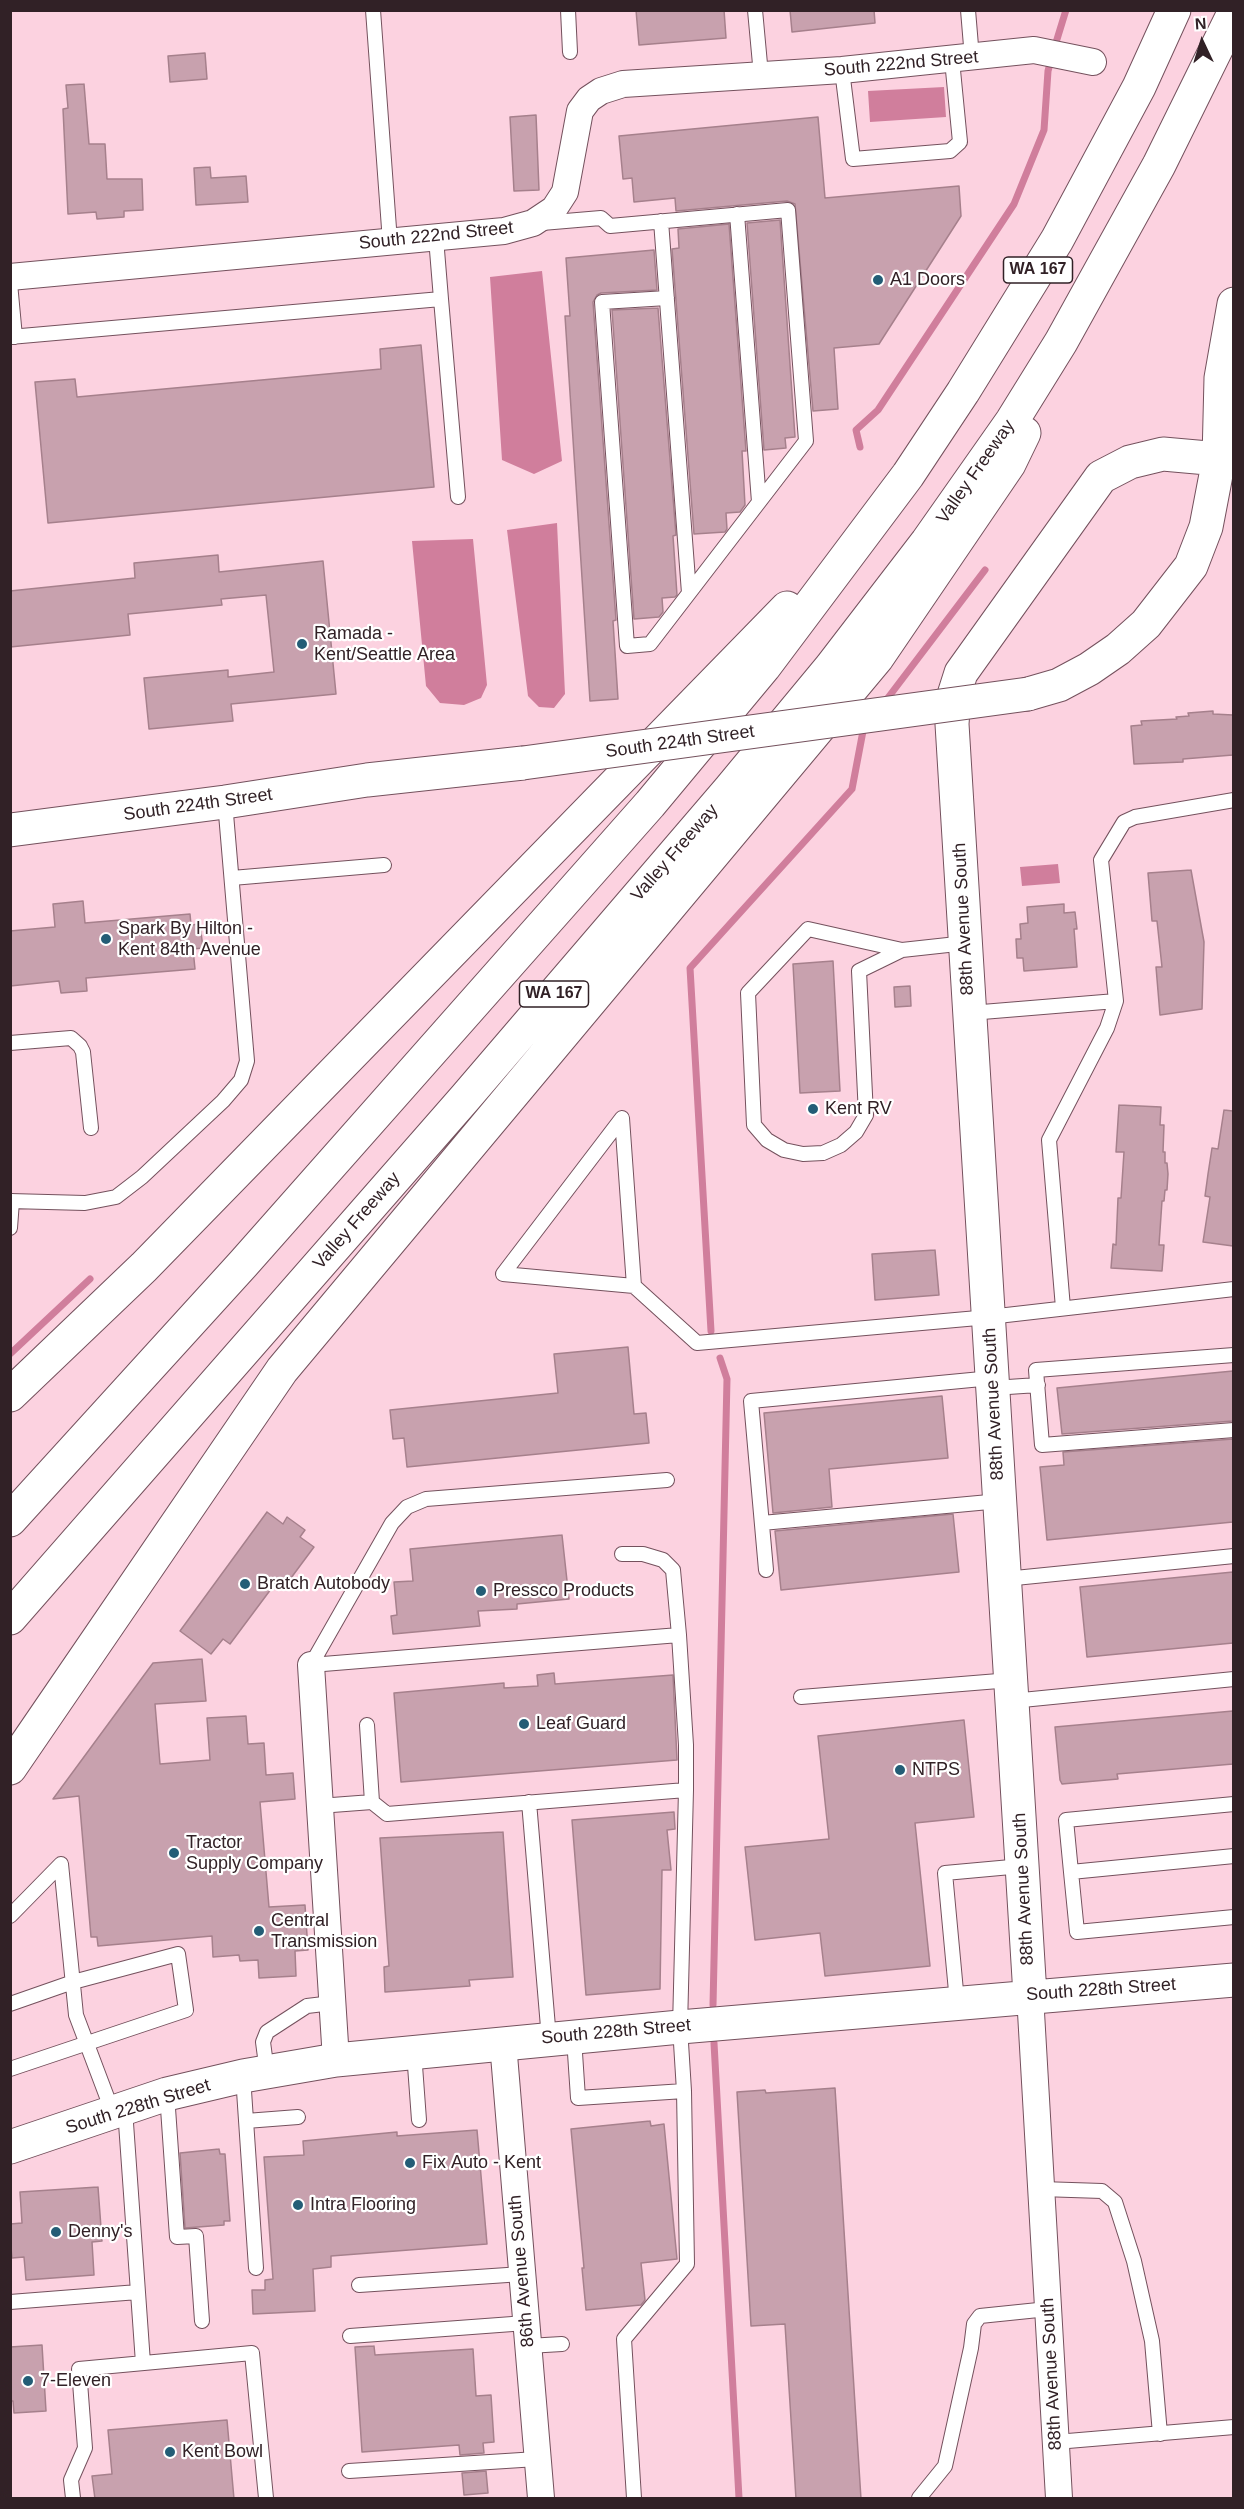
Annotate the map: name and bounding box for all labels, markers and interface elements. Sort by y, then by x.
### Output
north arrow [1172,12,1232,72]
text: N [1194,15,1207,32]
street label: South 222nd Street [823,46,979,82]
street label: South 222nd Street [358,217,514,255]
road number: WA 167 [1004,257,1072,283]
place label: A1 Doors [890,269,965,291]
marker: A1 Doors [871,273,885,287]
street label: Valley Freeway [932,416,1020,528]
place label: Ramada - Kent/Seattle Area [314,623,455,666]
marker: Ramada - Kent/Seattle Area [295,637,309,651]
street label: South 224th Street [604,721,756,763]
street label: South 224th Street [122,784,274,826]
street label: Valley Freeway [627,800,723,906]
street label: 88th Avenue South [949,842,979,996]
place label: Spark By Hilton - Kent 84th Avenue [118,918,261,960]
marker: Spark By Hilton - Kent 84th Avenue [99,932,113,946]
road number: WA 167 [520,981,588,1007]
place label: Kent RV [825,1098,892,1120]
marker: Kent RV [806,1102,820,1116]
street label: Valley Freeway [309,1168,405,1274]
street label: 88th Avenue South [979,1327,1009,1481]
place label: Bratch Autobody [257,1573,390,1595]
marker: Bratch Autobody [238,1577,252,1591]
place label: Pressco Products [493,1580,634,1602]
marker: Pressco Products [474,1584,488,1598]
place label: Leaf Guard [536,1713,626,1735]
marker: Leaf Guard [517,1717,531,1731]
place label: NTPS [912,1759,960,1781]
marker: NTPS [893,1763,907,1777]
street label: 88th Avenue South [1009,1812,1039,1966]
place label: Tractor Supply Company [186,1832,323,1874]
marker: Tractor Supply Company [167,1846,181,1860]
place label: Central Transmission [271,1910,377,1952]
marker: Central Transmission [252,1924,266,1938]
street label: South 228th Street [1025,1974,1177,2006]
street label: South 228th Street [540,2015,692,2049]
street label: South 228th Street [63,2075,213,2139]
place label: Fix Auto - Kent [422,2152,541,2174]
marker: Fix Auto - Kent [403,2156,417,2170]
place label: Intra Flooring [310,2194,416,2216]
street label: 86th Avenue South [505,2194,539,2348]
marker: Intra Flooring [291,2198,305,2212]
place label: Denny's [68,2221,132,2243]
marker: Denny's [49,2225,63,2239]
street label: 88th Avenue South [1037,2297,1067,2451]
place label: 7-Eleven [40,2370,111,2392]
marker: 7-Eleven [21,2374,35,2388]
place label: Kent Bowl [182,2441,263,2463]
marker: Kent Bowl [163,2445,177,2459]

